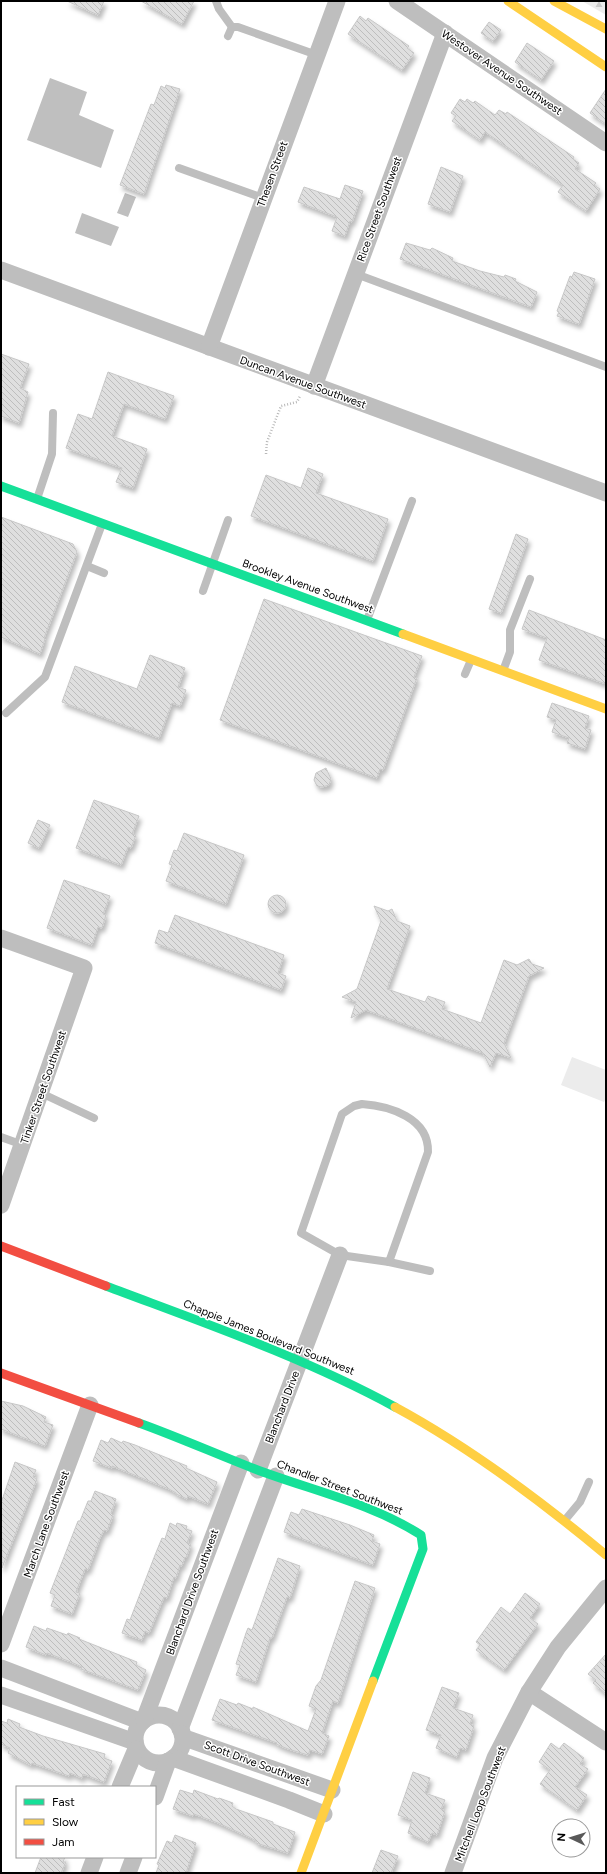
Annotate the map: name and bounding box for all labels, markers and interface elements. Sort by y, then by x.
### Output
street label: Westover Avenue Southwest [439,27,565,118]
street label: Thesen Street [255,140,290,209]
street label: Rice Street Southwest [354,155,405,264]
street label: Duncan Avenue Southwest [238,354,368,411]
street label: Brookley Avenue Southwest [241,557,375,616]
street label: Tinker Street Southwest [18,1029,69,1146]
street label: Chappie James Boulevard Southwest [181,1297,356,1378]
street label: Blanchard Drive [263,1369,302,1445]
street label: Chandler Street Southwest [275,1457,405,1518]
street label: March Lane Southwest [21,1469,72,1579]
street label: Blanchard Drive Southwest [164,1528,221,1657]
street label: Scott Drive Southwest [202,1738,311,1789]
street label: Mitchell Loop Southwest [452,1745,509,1864]
legend [16,1786,156,1858]
text: Fast [52,1795,75,1809]
text: Slow [52,1815,79,1829]
north arrow [551,1818,591,1858]
text: N [555,1833,568,1842]
text: Jam [52,1835,75,1849]

